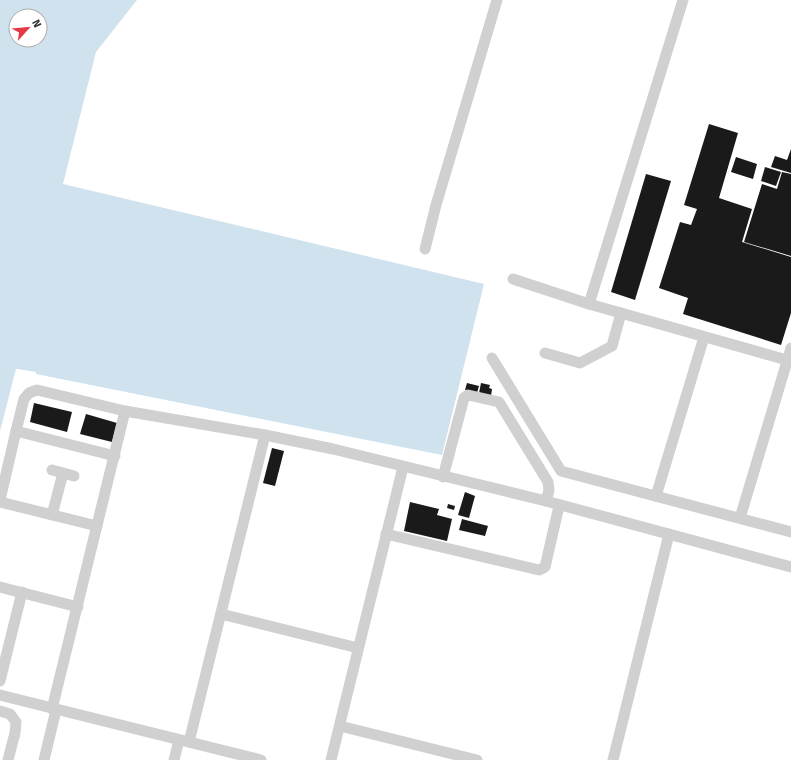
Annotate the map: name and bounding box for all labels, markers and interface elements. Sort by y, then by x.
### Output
north arrow [8,8,48,48]
text: N [29,17,44,30]

